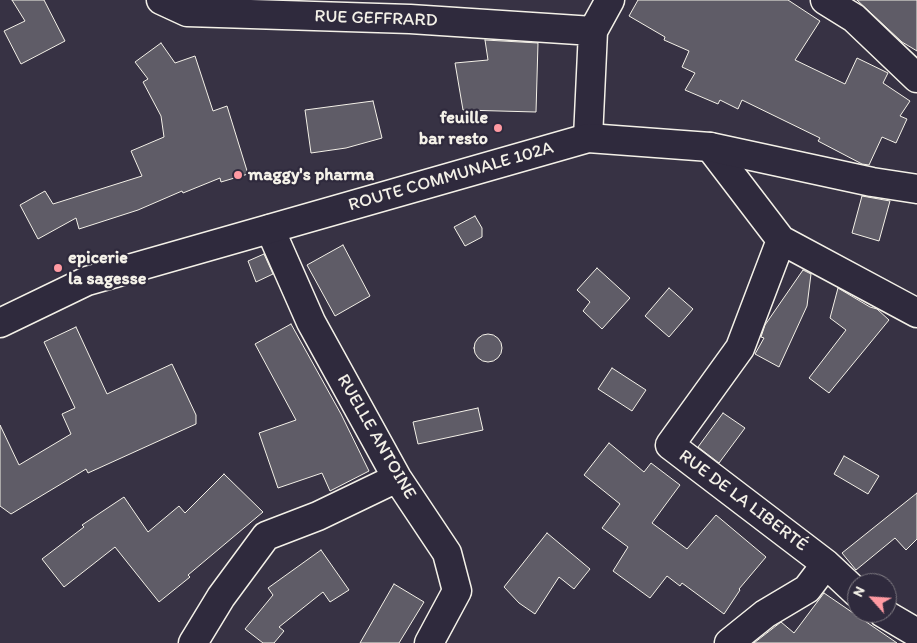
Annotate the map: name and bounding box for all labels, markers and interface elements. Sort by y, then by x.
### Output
street label: RUE GEFFRARD [314,6,438,32]
place label: feuille bar resto [419,107,488,150]
marker: feuille bar resto [492,122,504,134]
street label: ROUTE COMMUNALE 102A [346,137,556,217]
place label: maggy's pharma [248,164,374,186]
marker: maggy's pharma [232,169,244,181]
place label: epicerie la sagesse [68,247,146,290]
marker: epicerie la sagesse [52,262,64,274]
street label: RUELLE ANTOINE [331,371,421,503]
street label: RUE DE LA LIBERTÉ [674,445,812,557]
north arrow [847,573,897,623]
text: N [849,584,869,600]

